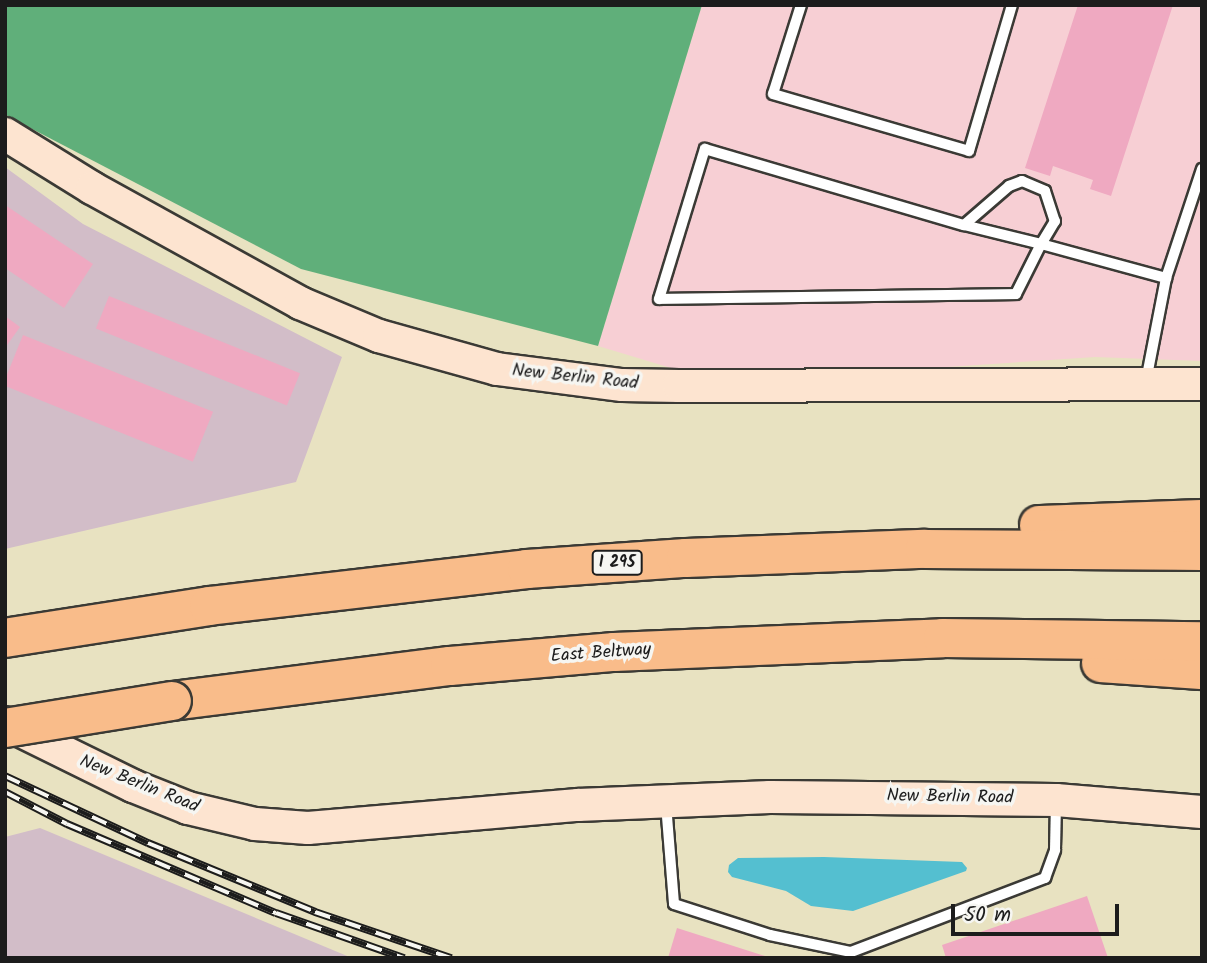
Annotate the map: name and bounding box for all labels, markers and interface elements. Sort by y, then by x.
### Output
street label: New Berlin Road [511,361,639,395]
road number: I 295 [591,550,643,576]
street label: East Beltway [550,640,652,668]
street label: New Berlin Road [76,751,202,819]
street label: New Berlin Road [886,786,1014,810]
scale bar [955,890,1123,934]
text: 50 m [964,899,1011,932]

